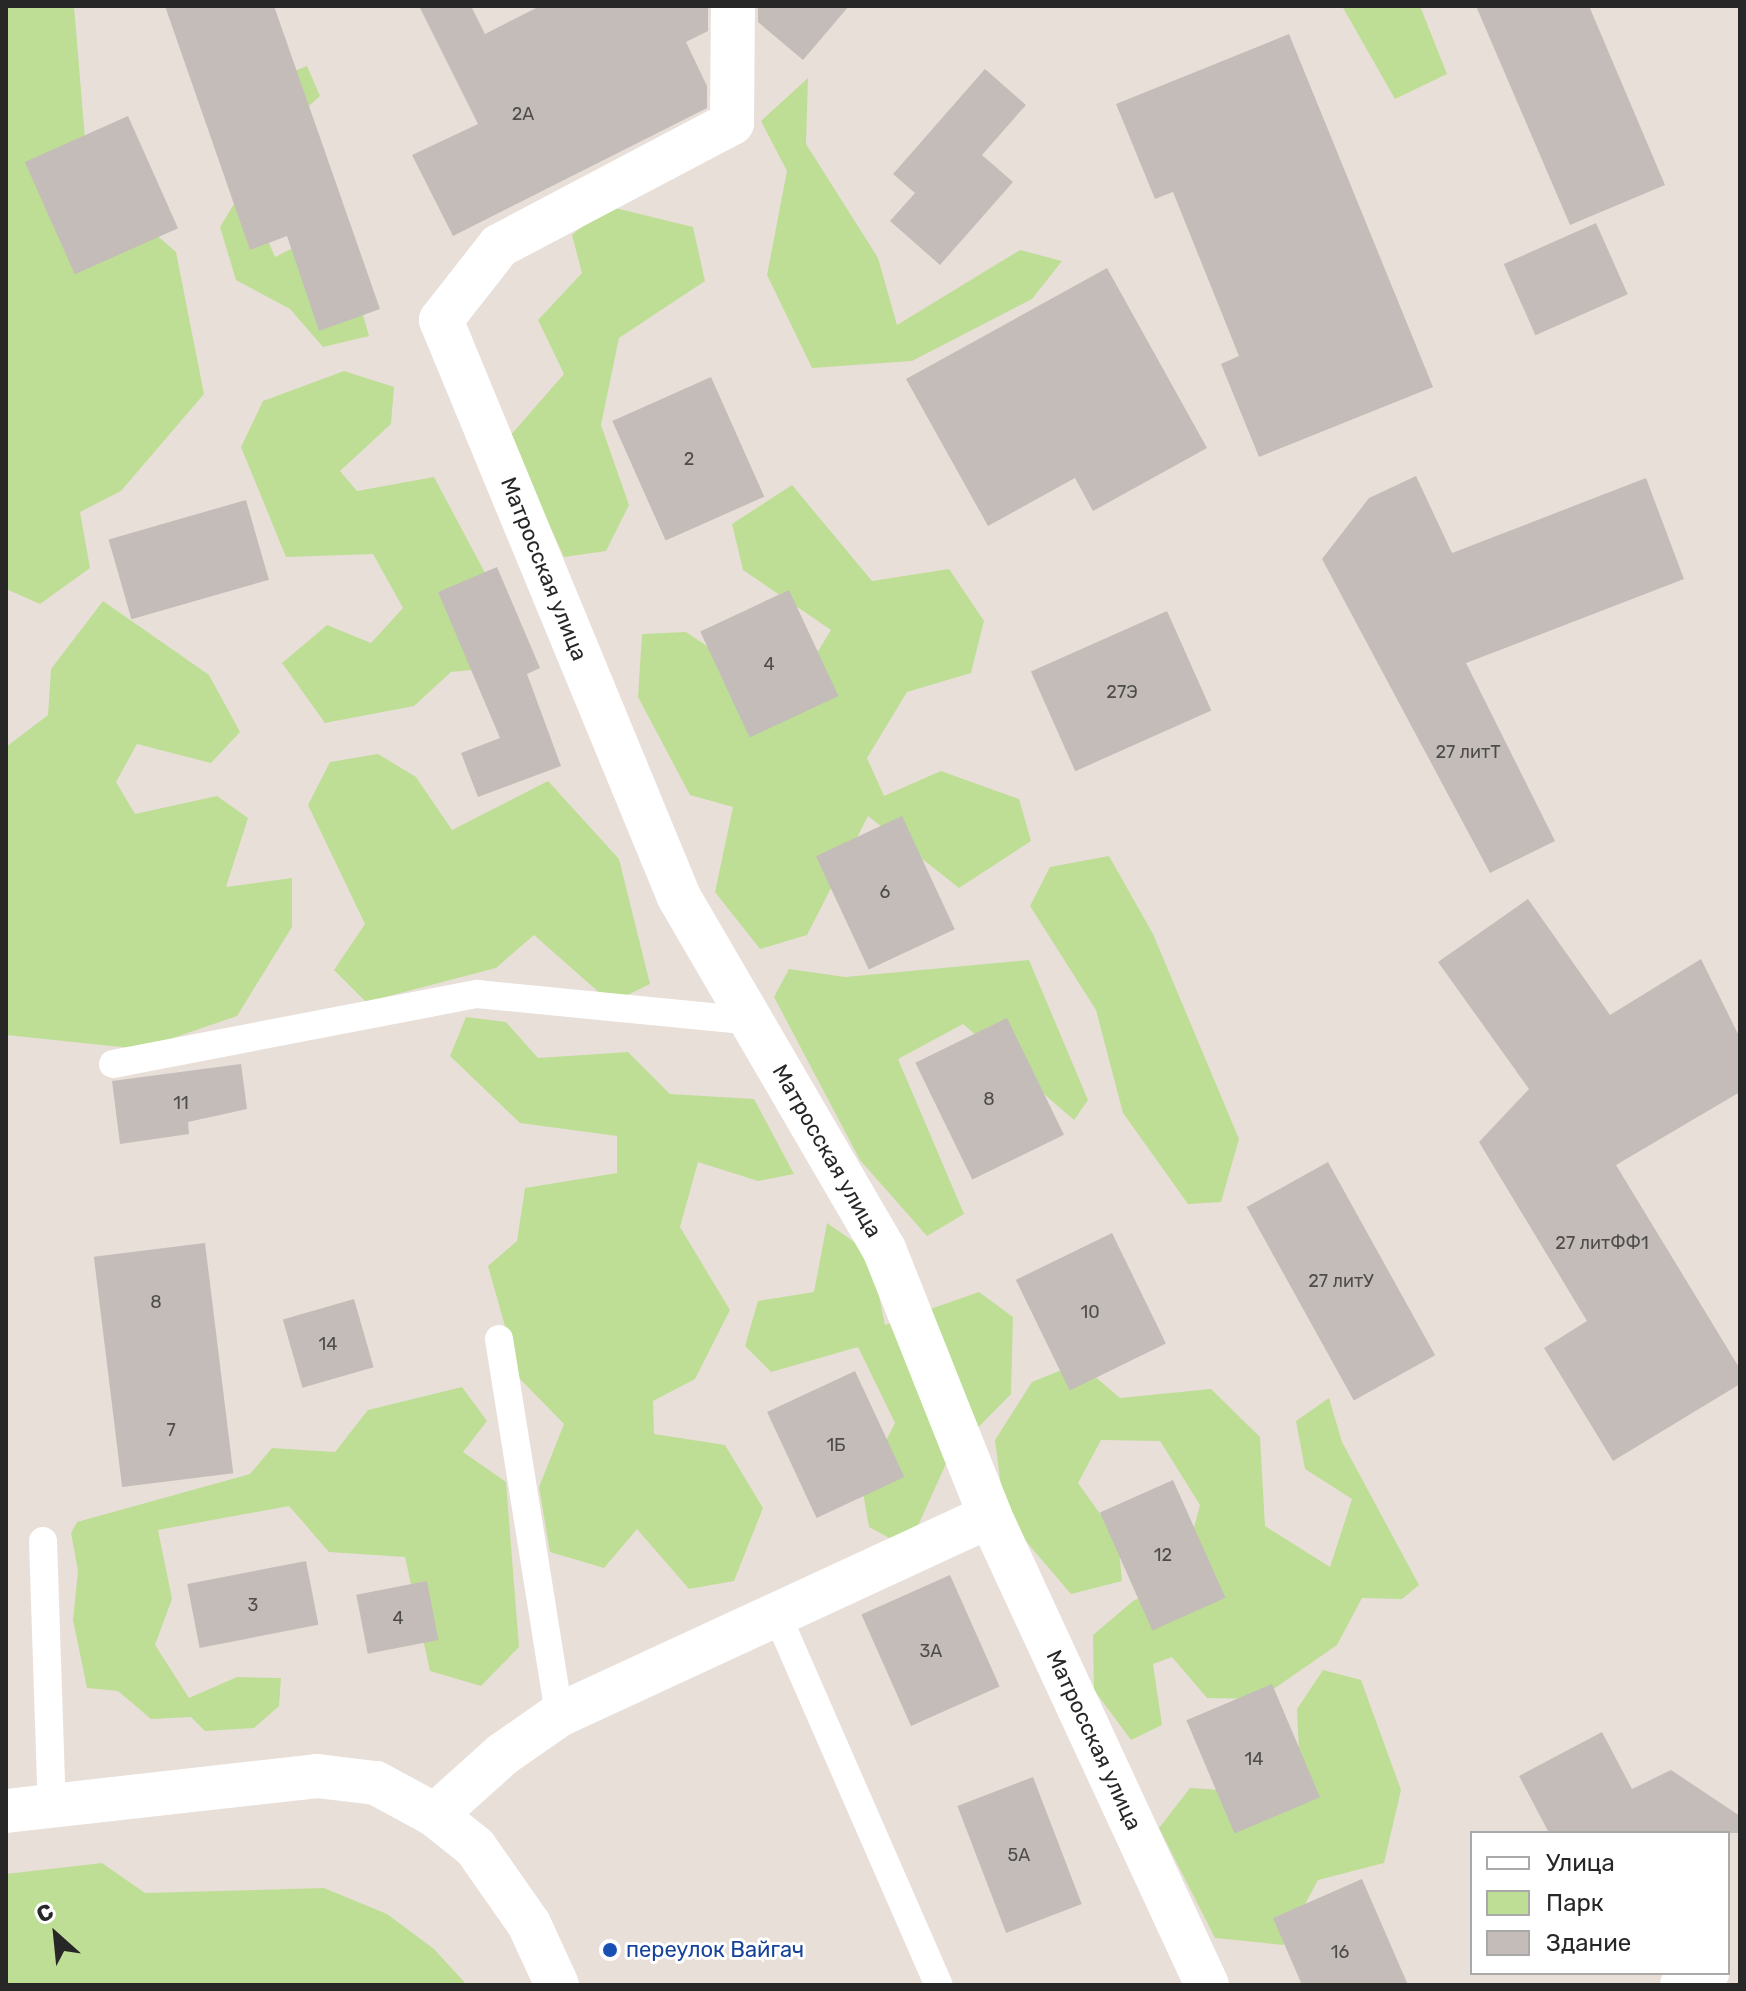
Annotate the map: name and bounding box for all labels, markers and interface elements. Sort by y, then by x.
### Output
house number: 2А [512,103,534,125]
house number: 2 [684,448,694,470]
street label: Матросская улица [495,473,593,665]
house number: 4 [763,653,775,675]
house number: 27Э [1106,681,1138,703]
house number: 27 литТ [1435,741,1501,763]
house number: 6 [880,881,890,903]
street label: Матросская улица [767,1060,887,1242]
house number: 8 [983,1088,995,1110]
house number: 11 [173,1092,189,1114]
house number: 27 литФФ1 [1555,1232,1649,1254]
house number: 27 литУ [1308,1270,1374,1292]
house number: 8 [150,1291,162,1313]
house number: 10 [1080,1301,1100,1323]
house number: 14 [319,1333,337,1355]
house number: 7 [166,1419,176,1441]
house number: 1Б [826,1434,846,1456]
house number: 12 [1154,1544,1172,1566]
house number: 3 [248,1594,258,1616]
house number: 4 [392,1607,404,1629]
house number: 3А [920,1640,942,1662]
street label: Матросская улица [1041,1646,1147,1834]
house number: 14 [1245,1748,1263,1770]
legend [1470,1831,1730,1975]
house number: 5А [1008,1844,1030,1866]
text: Улица [1546,1849,1615,1877]
text: Парк [1546,1889,1604,1917]
north arrow [16,1895,96,1975]
text: С [32,1898,58,1929]
text: Здание [1546,1929,1631,1957]
place label: переулок Вайгач [626,1937,804,1963]
marker: переулок Вайгач [601,1941,619,1959]
house number: 16 [1331,1941,1349,1963]

